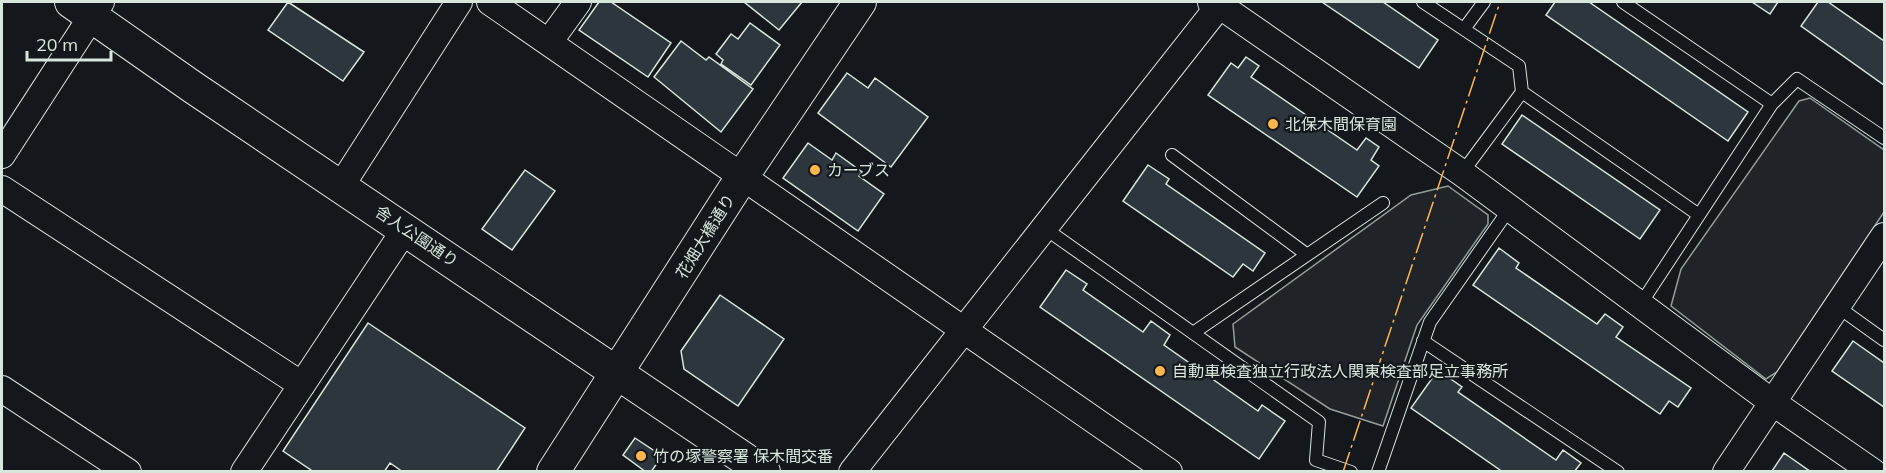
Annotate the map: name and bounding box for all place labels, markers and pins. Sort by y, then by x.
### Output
place label: 北保木間保育園 [1285,114,1397,134]
marker: 北保木間保育園 [1266,117,1280,131]
place label: カーブス [827,160,890,180]
marker: カーブス [808,163,822,177]
place label: 自動車検査独立行政法人関東検査部足立事務所 [1172,361,1508,381]
marker: 自動車検査独立行政法人関東検査部足立事務所 [1153,364,1167,378]
place label: 竹の塚警察署 保木間交番 [653,446,833,466]
marker: 竹の塚警察署 保木間交番 [634,449,648,463]

